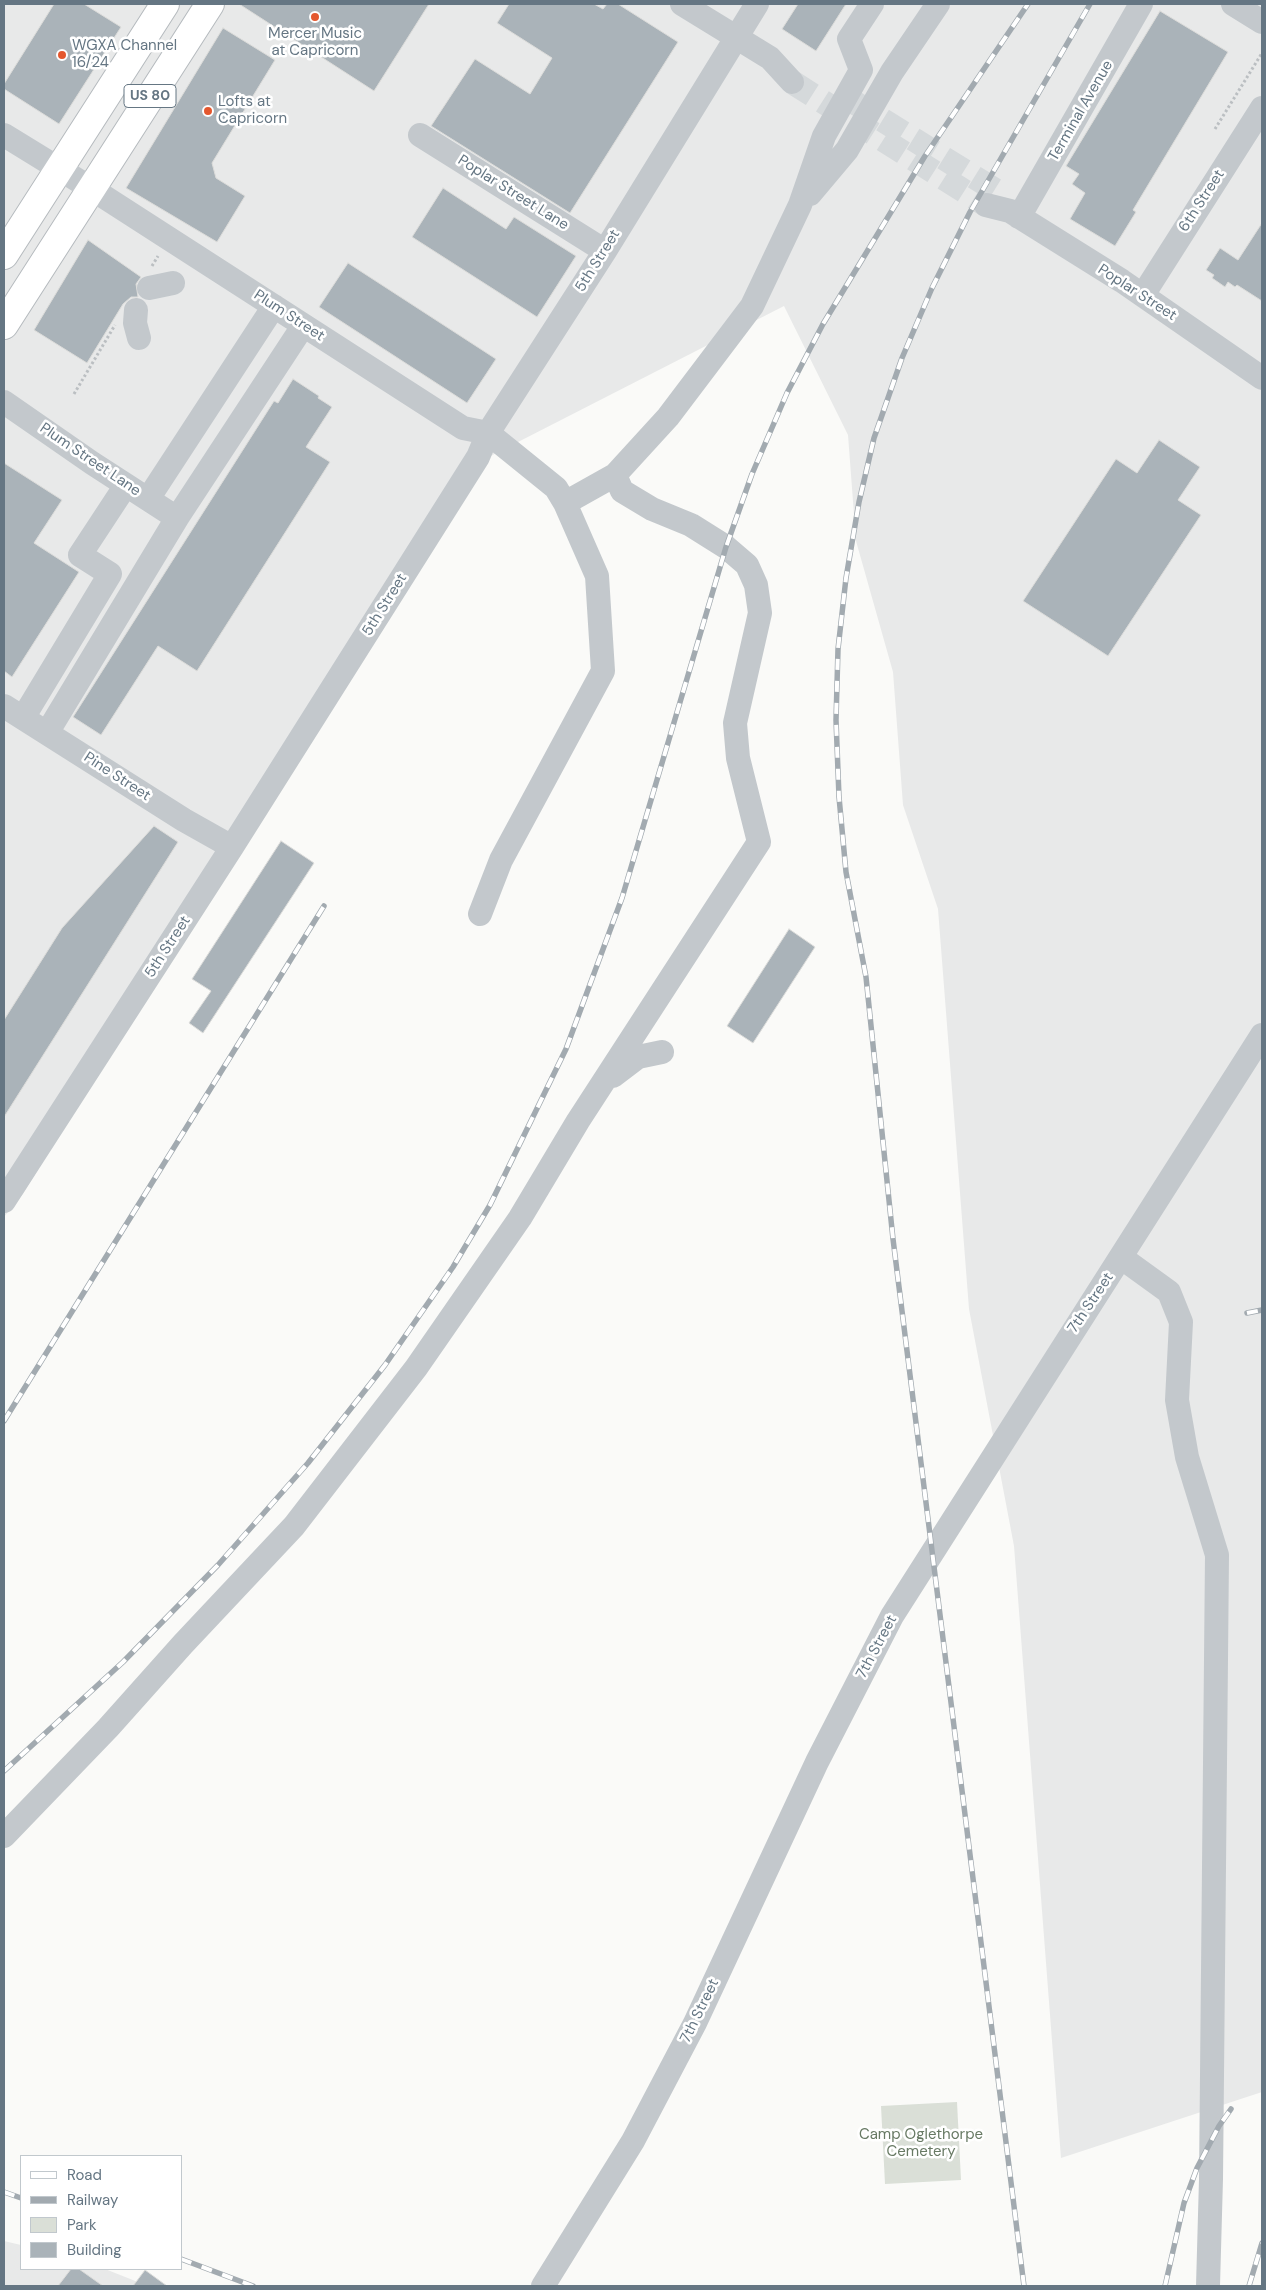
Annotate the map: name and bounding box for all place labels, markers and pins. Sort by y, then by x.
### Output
marker: Mercer Music at Capricorn [309,11,321,23]
place label: Mercer Music at Capricorn [268,25,362,60]
place label: WGXA Channel 16/24 [72,37,177,72]
marker: WGXA Channel 16/24 [56,49,68,61]
place label: Lofts at Capricorn [218,93,287,128]
marker: Lofts at Capricorn [202,105,214,117]

